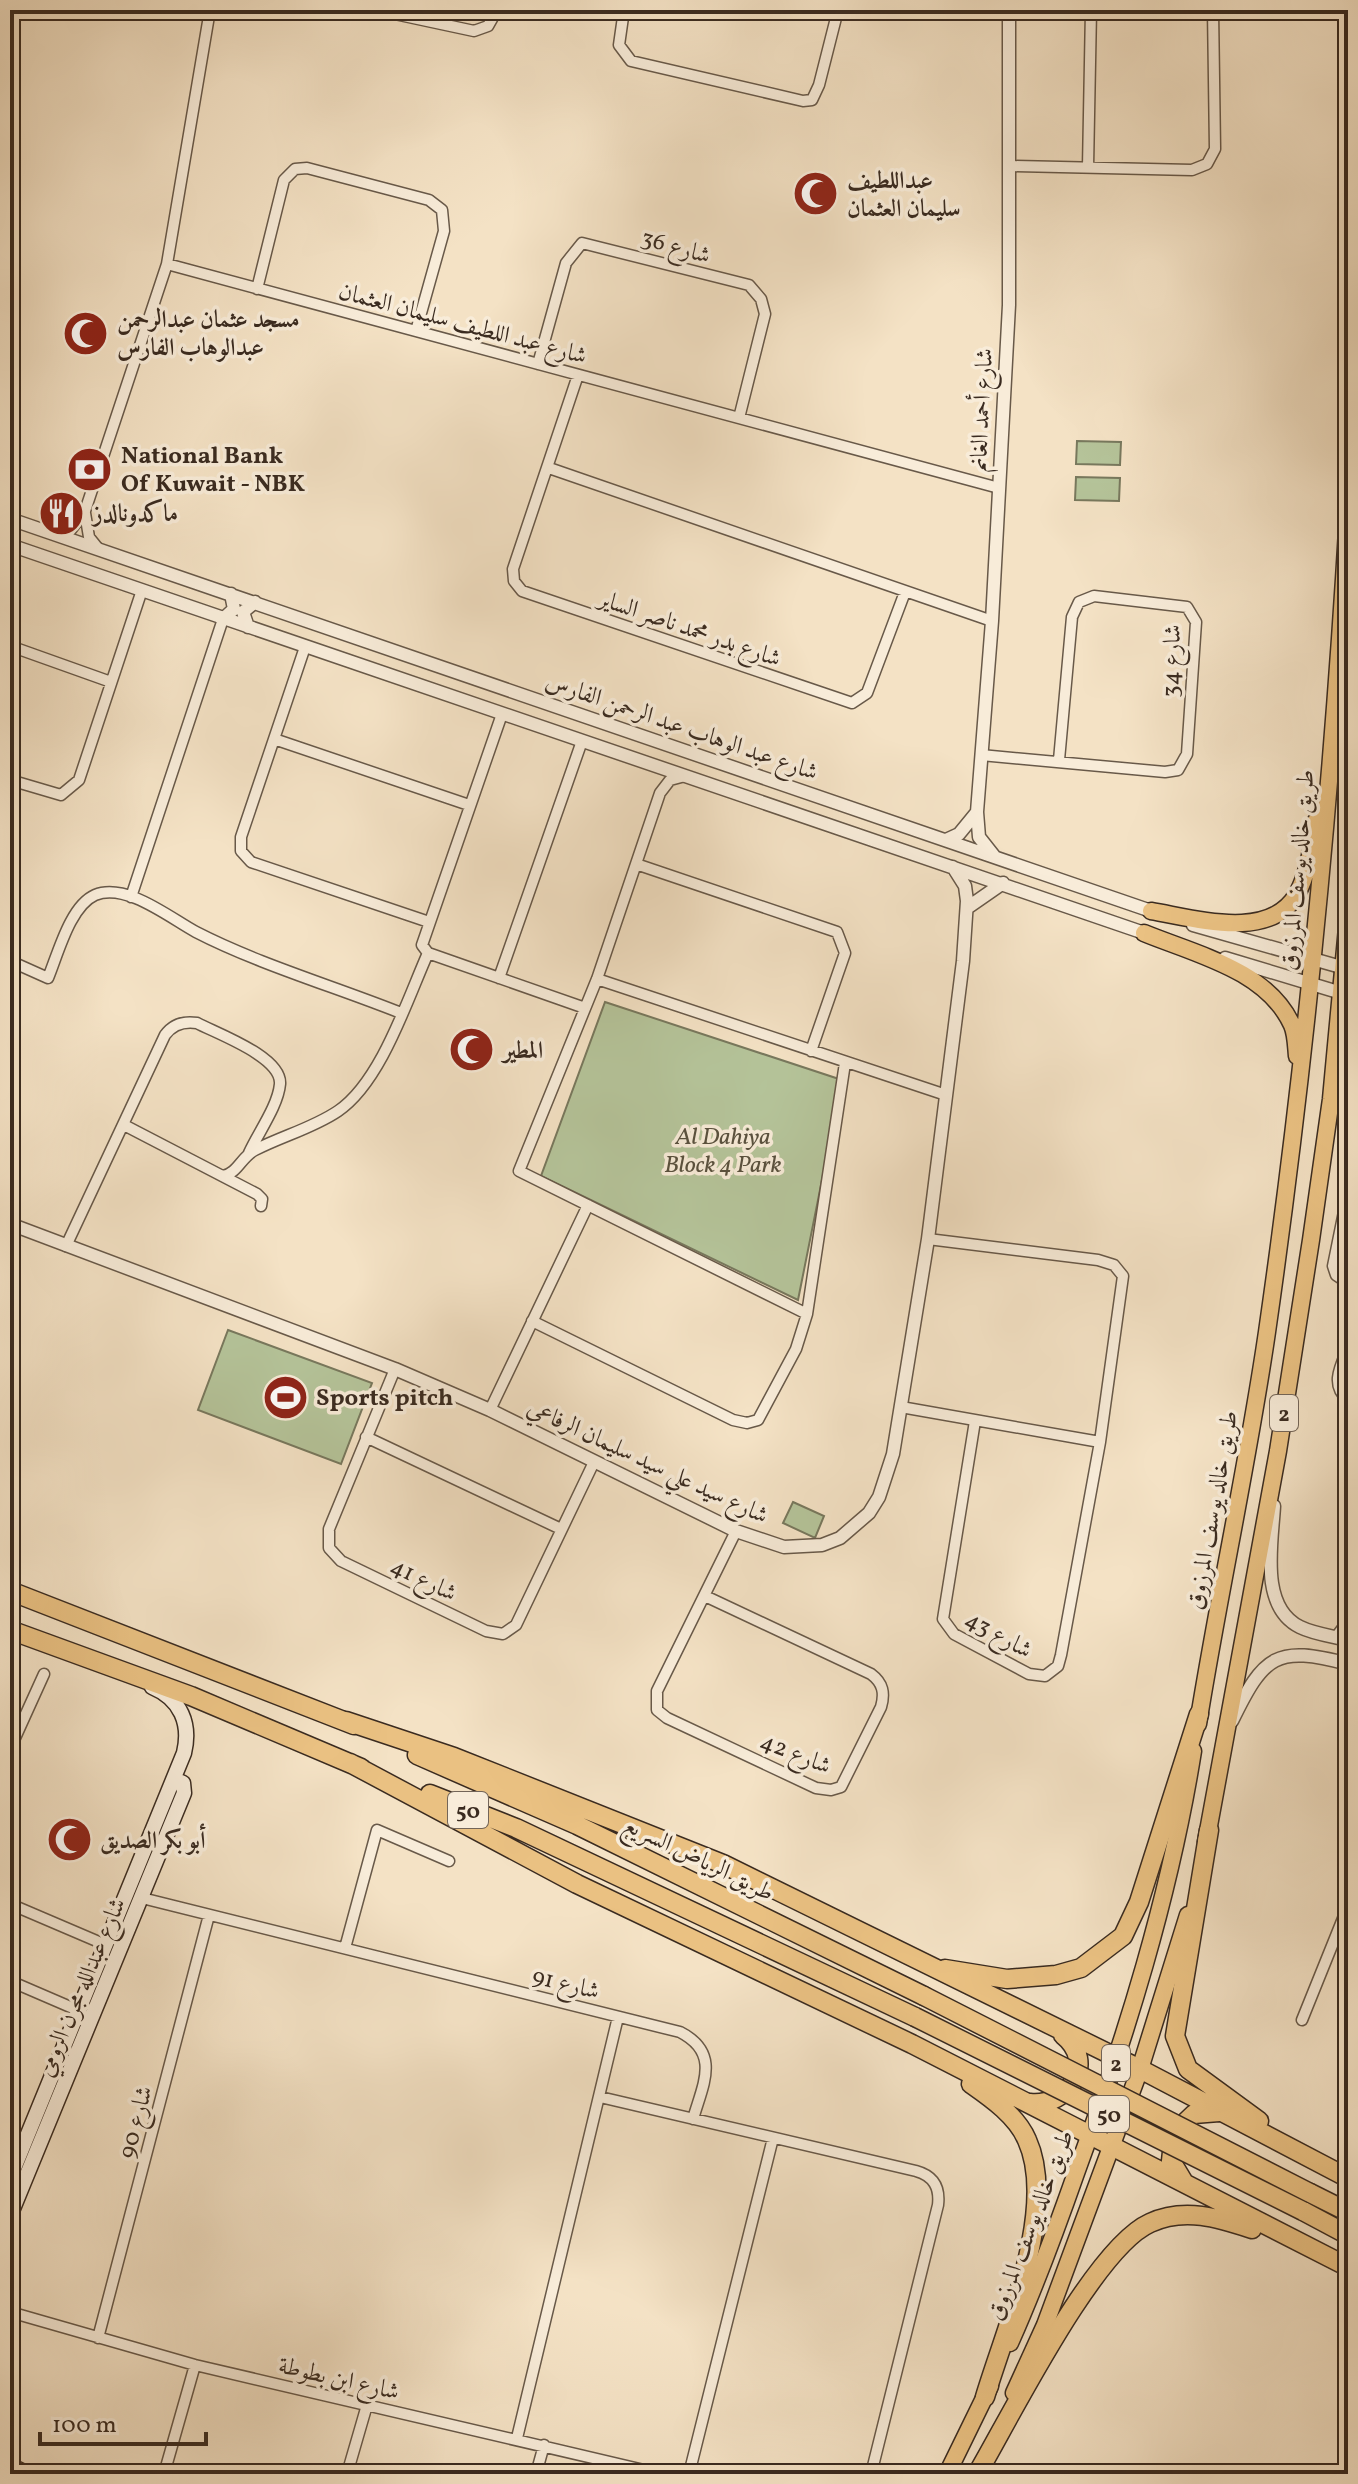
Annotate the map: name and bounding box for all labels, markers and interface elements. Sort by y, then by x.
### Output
place label: عبداللطيف سليمان العثمان [847,165,961,227]
mosque icon: عبداللطيف سليمان العثمان [792,170,840,218]
street label: شارع 36 [636,222,714,275]
street label: شارع عبد اللطيف سليمان العثمان [334,275,590,375]
place label: مسجد عثمان عبدالرحمن عبدالوهاب الفارس [117,304,300,366]
mosque icon: مسجد عثمان عبدالرحمن عبدالوهاب الفارس [62,309,110,357]
street label: شارع أحمد الغانم [961,347,1005,473]
place label: National Bank Of Kuwait - NBK [121,440,306,502]
bank icon: National Bank Of Kuwait - NBK [66,445,114,493]
restaurant icon: ماكدونالدز [38,489,86,537]
place label: ماكدونالدز [90,498,178,532]
street label: شارع بدر محمد ناصر الساير [590,582,785,678]
street label: شارع 34 [1155,624,1192,698]
street label: شارع عبد الوهاب عبد الرحمن الفارس [540,665,822,791]
street label: طريق خالد يوسف المرزوق [1273,768,1325,972]
mosque icon: المطير [448,1026,496,1074]
place label: المطير [500,1035,543,1069]
park label: Al Dahiya Block 4 Park [664,1121,782,1183]
sports icon: Sports pitch [261,1373,309,1421]
place label: Sports pitch [316,1382,453,1416]
street label: شارع سيد علي سيد سليمان الرفاعي [519,1392,773,1537]
road number: 2 [1270,1395,1298,1431]
street label: طريق خالد يوسف المرزوق [1180,1408,1248,1613]
street label: شارع 41 [384,1550,462,1612]
street label: شارع 43 [958,1603,1038,1669]
street label: شارع 42 [754,1725,836,1785]
road number: 50 [448,1792,488,1828]
street label: طريق الرياض السريع [616,1809,779,1914]
mosque icon: أبو بكر الصديق [45,1816,93,1864]
place label: أبو بكر الصديق [100,1823,206,1859]
street label: شارع عبدالله مجرن الرومي [30,1893,137,2083]
street label: شارع 91 [528,1960,603,2011]
road number: 2 [1102,2045,1130,2081]
street label: شارع 90 [111,2082,164,2163]
road number: 50 [1089,2096,1129,2132]
street label: طريق خالد يوسف المرزوق [980,2125,1084,2326]
street label: شارع ابن بطوطة [274,2350,402,2411]
scale bar [40,2396,206,2446]
text: 100 m [52,2409,117,2443]

